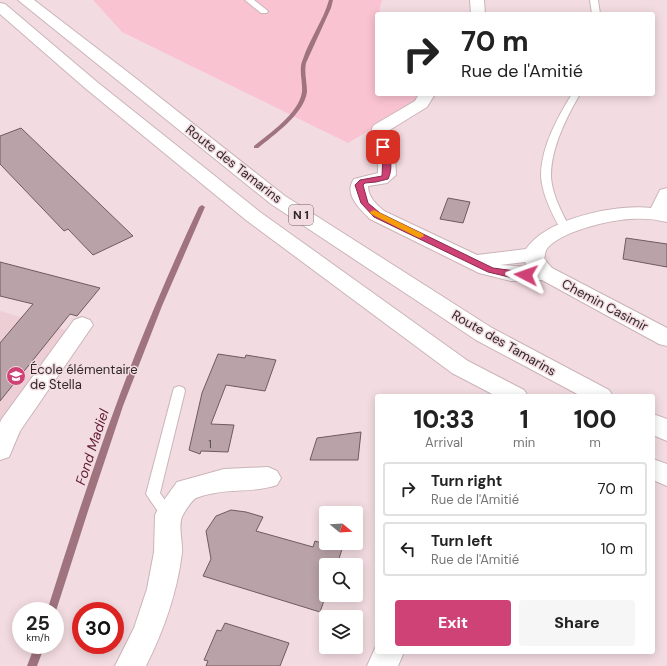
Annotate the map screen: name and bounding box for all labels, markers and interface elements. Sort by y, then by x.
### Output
text: 70 m [461,23,529,60]
icon: right [395,28,447,80]
text: Rue de l'Amitié [461,59,583,83]
street label: Route des Tamarins [182,121,286,207]
pin [366,130,400,164]
icon: arrive [372,136,394,158]
road number: N 1 [289,205,313,225]
position arrow [505,254,547,296]
street label: Chemin Casimir [559,275,651,335]
street label: Route des Tamarins [449,306,559,380]
place label: École élémentaire de Stella [30,360,138,393]
school or university icon: École élémentaire de Stella [5,365,27,387]
text: 10:33 [414,404,475,435]
text: 1 [520,404,529,435]
text: 100 [574,404,616,435]
water label: Fond Madiel [71,406,113,487]
text: Arrival [425,434,463,451]
text: min [513,434,535,451]
text: m [589,434,601,451]
house number: 1 [208,437,212,451]
text: Turn right [431,471,502,491]
icon: right [397,478,419,500]
text: 70 m [598,479,633,499]
text: Rue de l'Amitié [431,491,519,508]
north arrow [319,506,363,550]
map controls [319,506,363,654]
text: Turn left [431,531,492,551]
icon: left [397,538,419,560]
text: 10 m [601,539,633,559]
text: Rue de l'Amitié [431,551,519,568]
button: search [319,558,363,602]
button: Exit [395,600,511,646]
button: Share [519,600,635,646]
speed limit sign: 30 [72,602,124,654]
text: 25 [26,610,50,636]
button: layers [319,610,363,654]
text: km/h [26,631,50,644]

